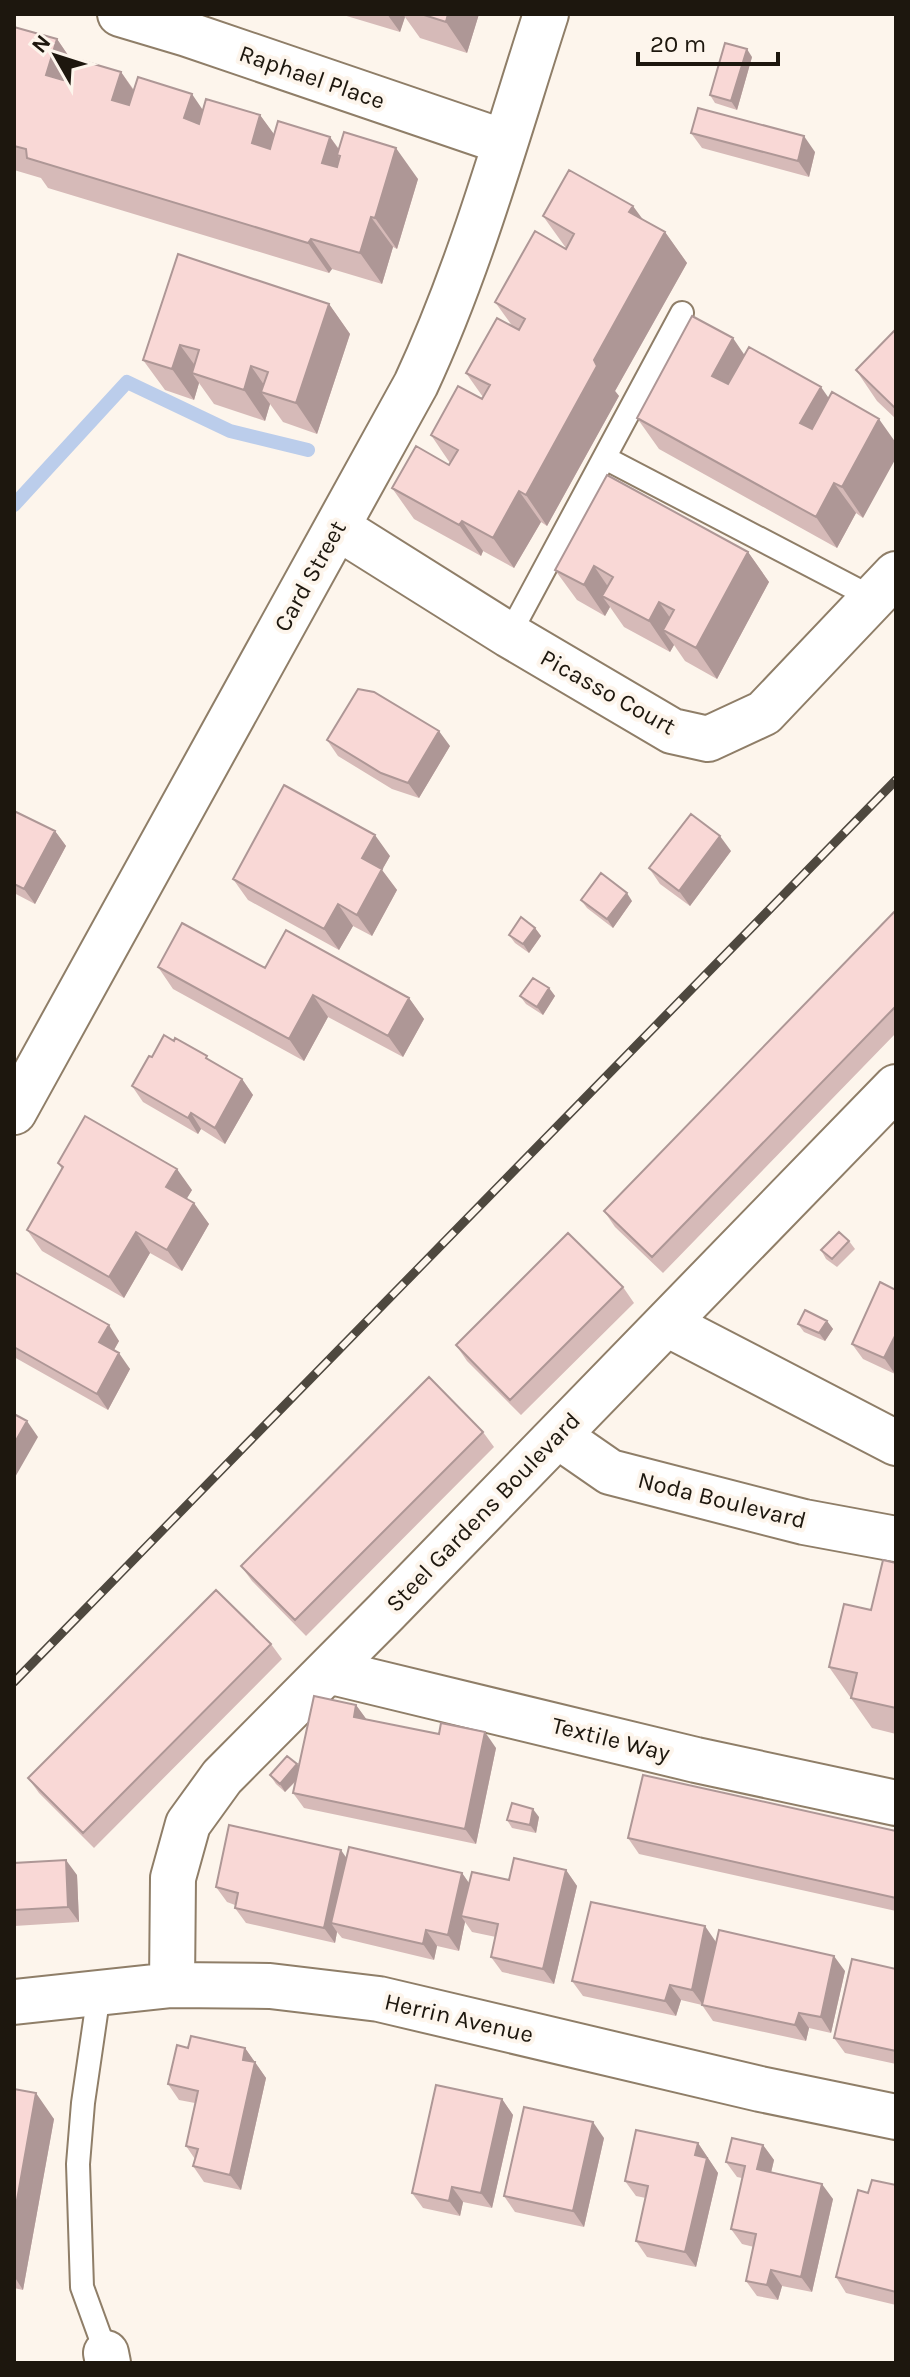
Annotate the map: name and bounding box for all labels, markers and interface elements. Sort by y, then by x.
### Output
north arrow [16,16,96,96]
scale bar [638,16,778,66]
text: N [26,30,56,58]
text: 20 m [650,30,706,58]
street label: Raphael Place [235,39,389,115]
street label: Card Street [268,516,352,636]
street label: Picasso Court [536,643,680,741]
street label: Steel Gardens Boulevard [380,1406,586,1618]
street label: Noda Boulevard [635,1466,809,1534]
street label: Textile Way [549,1711,673,1767]
street label: Herrin Avenue [382,1987,536,2049]

